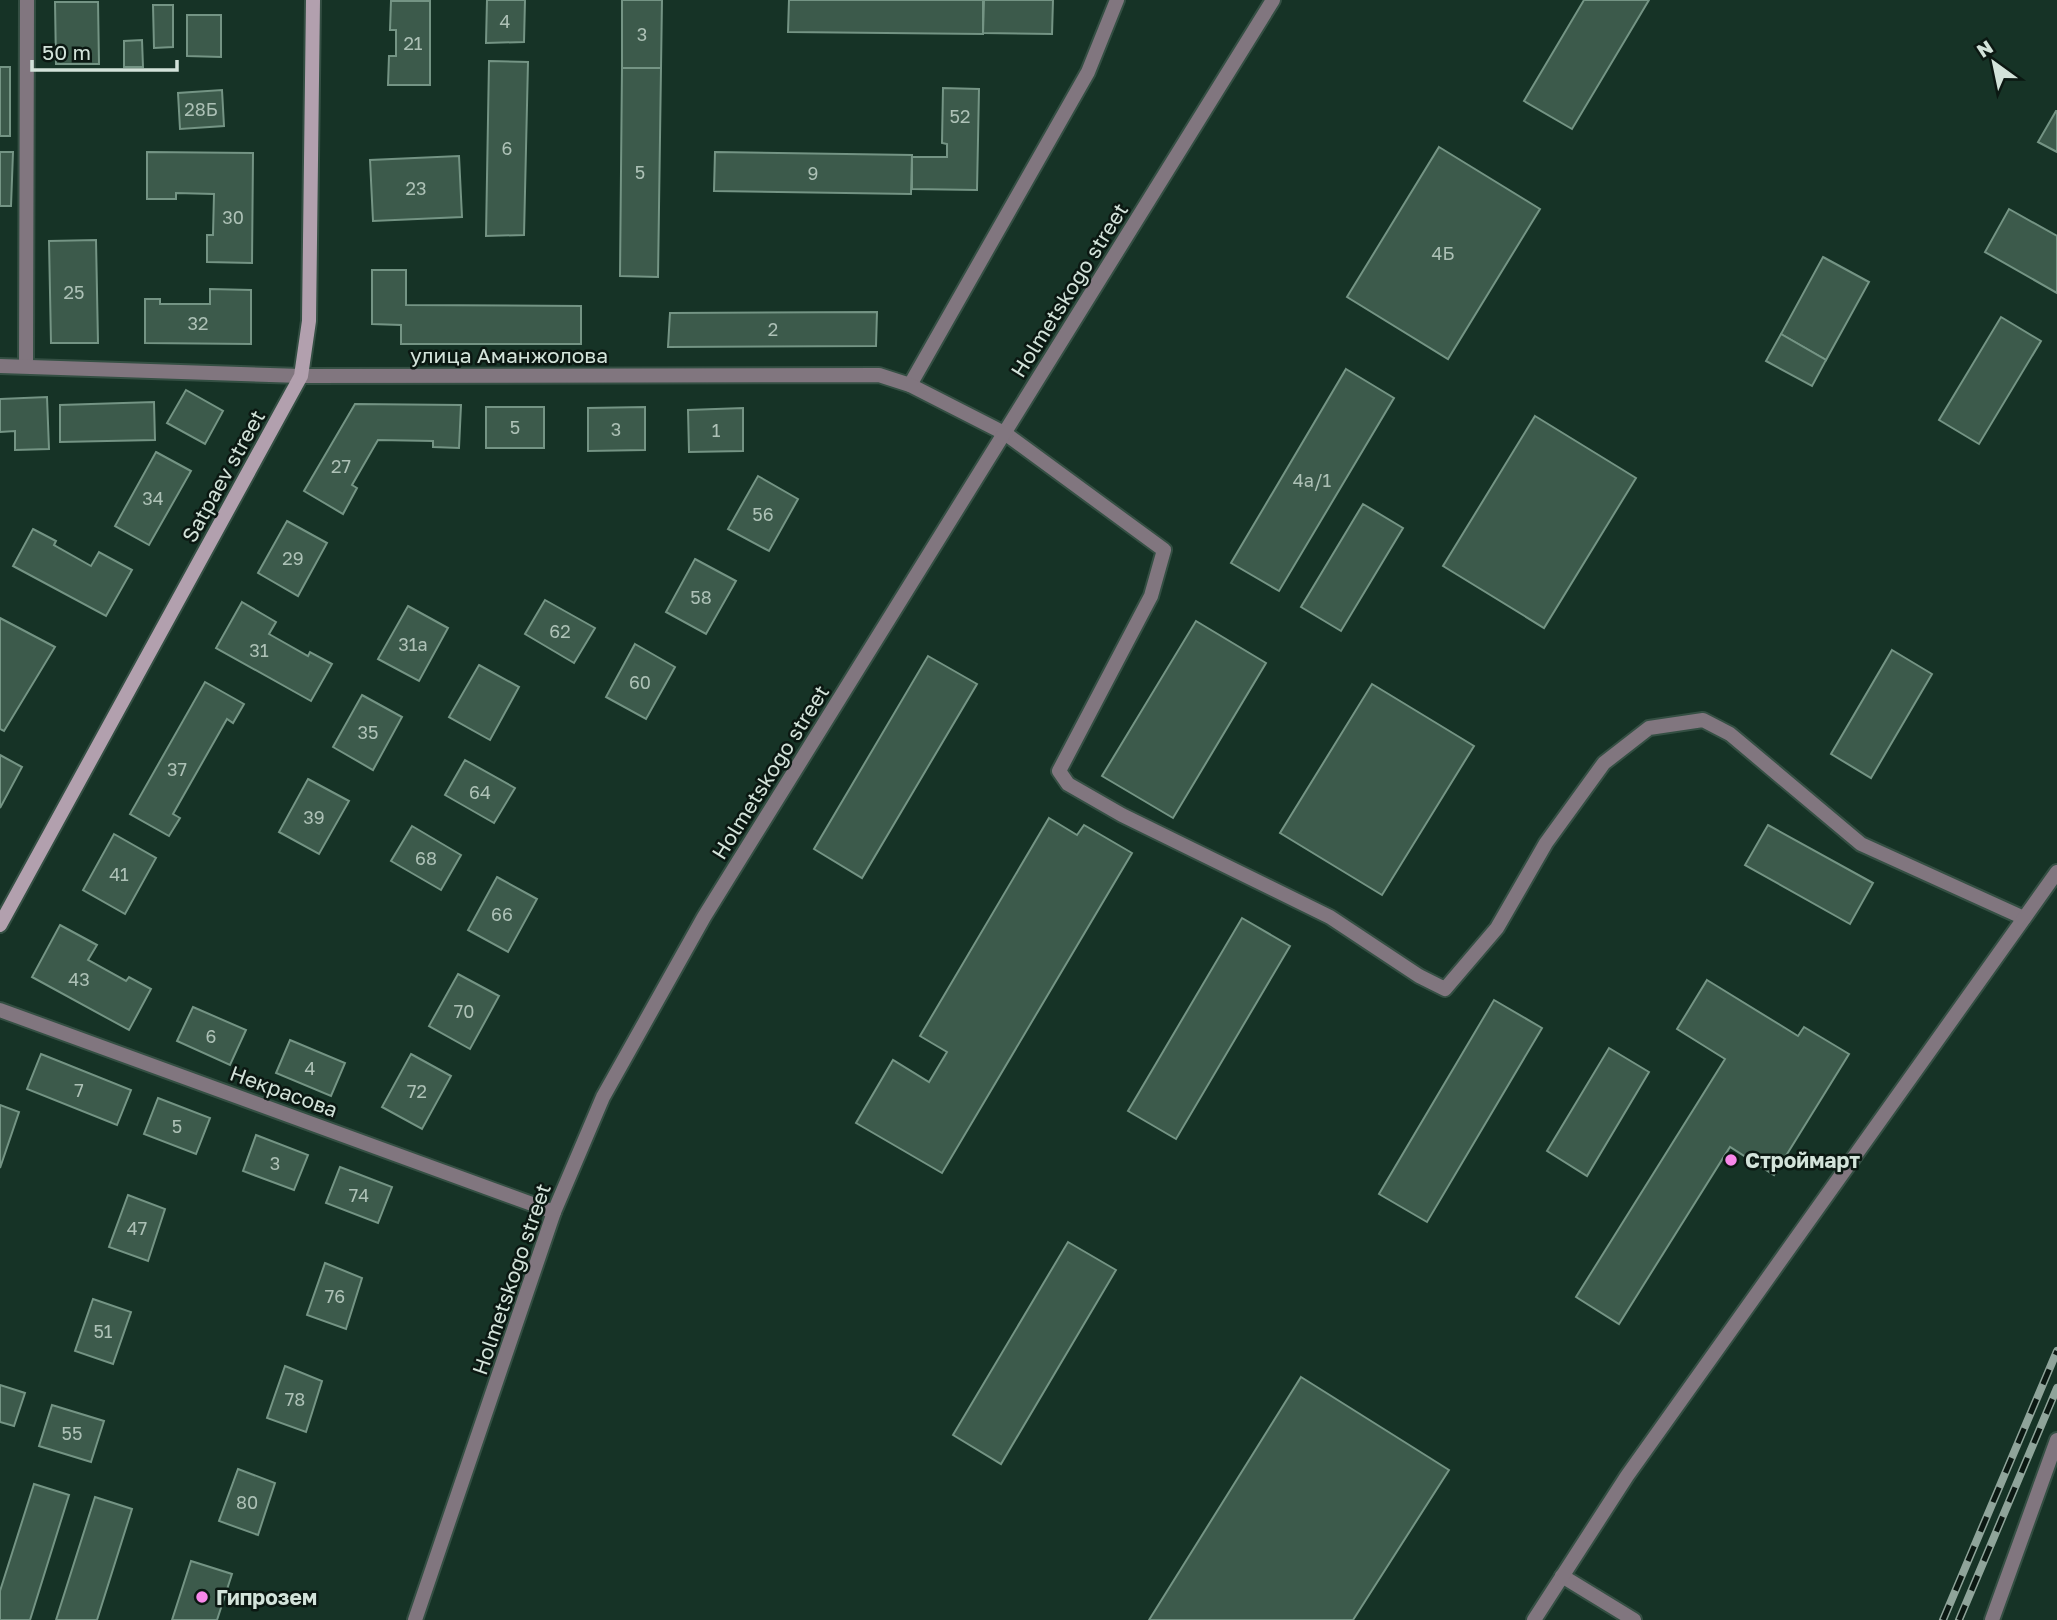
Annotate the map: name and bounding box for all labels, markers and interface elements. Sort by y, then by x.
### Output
house number: 4 [500,10,511,32]
house number: 3 [637,23,647,45]
scale bar [32,28,177,72]
north arrow [1959,28,2029,98]
house number: 21 [403,32,423,54]
text: N [1972,35,1997,62]
text: 50 m [42,39,91,65]
house number: 28Б [184,98,218,120]
house number: 52 [950,105,970,127]
house number: 6 [502,137,512,159]
house number: 5 [635,161,645,183]
house number: 9 [808,162,818,184]
house number: 23 [406,177,426,199]
street label: Holmetskogo street [1005,198,1133,382]
house number: 30 [222,206,244,228]
house number: 4Б [1432,242,1455,264]
house number: 25 [64,281,84,303]
house number: 32 [188,312,208,334]
house number: 2 [768,318,778,340]
street label: улица Аманжолова [410,342,608,368]
street label: Satpaev street [176,405,270,547]
house number: 5 [510,416,520,438]
house number: 3 [611,418,621,440]
house number: 1 [712,419,721,441]
house number: 27 [331,455,351,477]
house number: 4а/1 [1293,469,1332,491]
house number: 34 [142,487,164,509]
house number: 56 [752,503,774,525]
house number: 29 [282,547,304,569]
house number: 58 [690,586,712,608]
house number: 62 [549,620,571,642]
house number: 31а [398,633,428,655]
house number: 31 [249,639,269,661]
house number: 60 [629,671,651,693]
street label: Holmetskogo street [706,680,834,864]
house number: 35 [358,721,378,743]
house number: 37 [167,758,187,780]
house number: 64 [469,781,491,803]
house number: 39 [303,806,325,828]
house number: 68 [415,847,437,869]
house number: 41 [109,863,129,885]
house number: 66 [491,903,513,925]
house number: 43 [68,968,90,990]
house number: 70 [454,1000,474,1022]
house number: 6 [206,1025,216,1047]
house number: 4 [305,1057,316,1079]
street label: Некрасова [227,1059,341,1123]
house number: 7 [74,1079,84,1101]
house number: 72 [407,1080,427,1102]
house number: 5 [172,1115,182,1137]
place label: Строймарт [1745,1147,1860,1173]
house number: 3 [270,1152,280,1174]
marker: Строймарт [1723,1152,1739,1168]
street label: Holmetskogo street [466,1180,556,1378]
house number: 74 [349,1184,369,1206]
house number: 47 [127,1217,147,1239]
house number: 76 [325,1285,345,1307]
house number: 51 [93,1320,113,1342]
house number: 78 [285,1388,305,1410]
house number: 55 [62,1422,82,1444]
house number: 80 [236,1491,258,1513]
place label: Гипрозем [216,1584,317,1610]
marker: Гипрозем [194,1589,210,1605]

